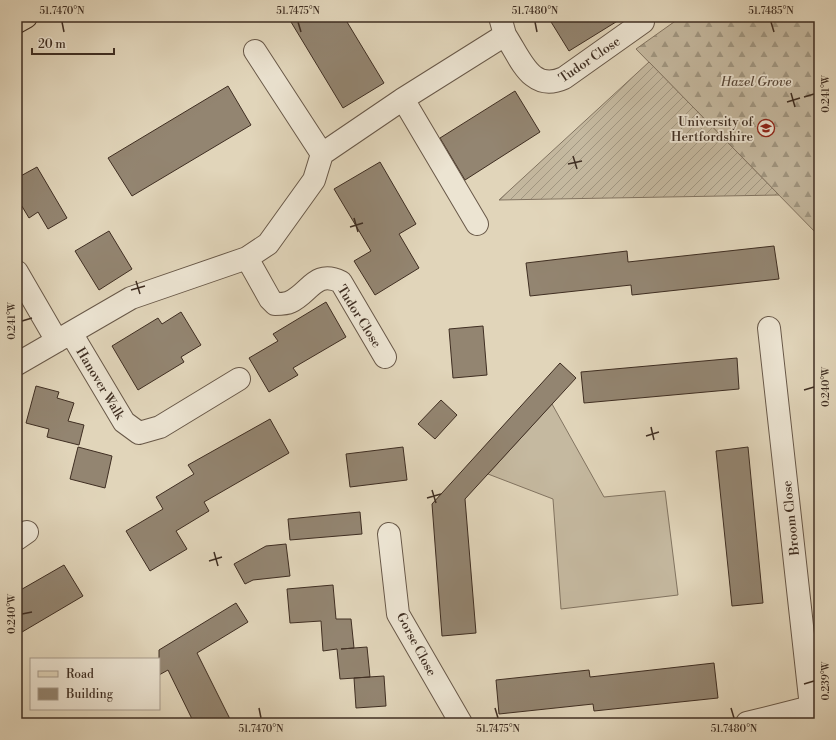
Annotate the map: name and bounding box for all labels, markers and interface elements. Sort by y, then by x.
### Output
text: 51.7470°N [40,5,85,17]
text: 51.7475°N [276,5,320,17]
text: 51.7480°N [512,5,559,17]
text: 51.7485°N [748,5,794,17]
scale bar [32,30,114,56]
street label: Tudor Close [556,33,624,86]
text: 20 m [38,37,66,52]
park label: Hazel Grove [720,74,791,90]
text: 0.241°W [820,74,832,113]
place label: University of Hertfordshire [671,114,754,145]
school or university icon: University of Hertfordshire [756,118,776,138]
street label: Tudor Close [334,282,385,351]
text: 0.241°W [6,301,18,340]
street label: Hanover Walk [72,345,129,423]
text: 0.240°W [820,366,832,407]
street label: Broom Close [779,479,803,557]
text: 0.240°W [6,593,18,634]
street label: Gorse Close [393,610,440,679]
legend [30,658,160,710]
text: 0.239°W [820,661,832,700]
text: Road [66,667,94,682]
text: Building [65,687,114,702]
text: 51.7470°N [239,723,284,735]
text: 51.7475°N [476,723,520,735]
text: 51.7480°N [711,723,758,735]

